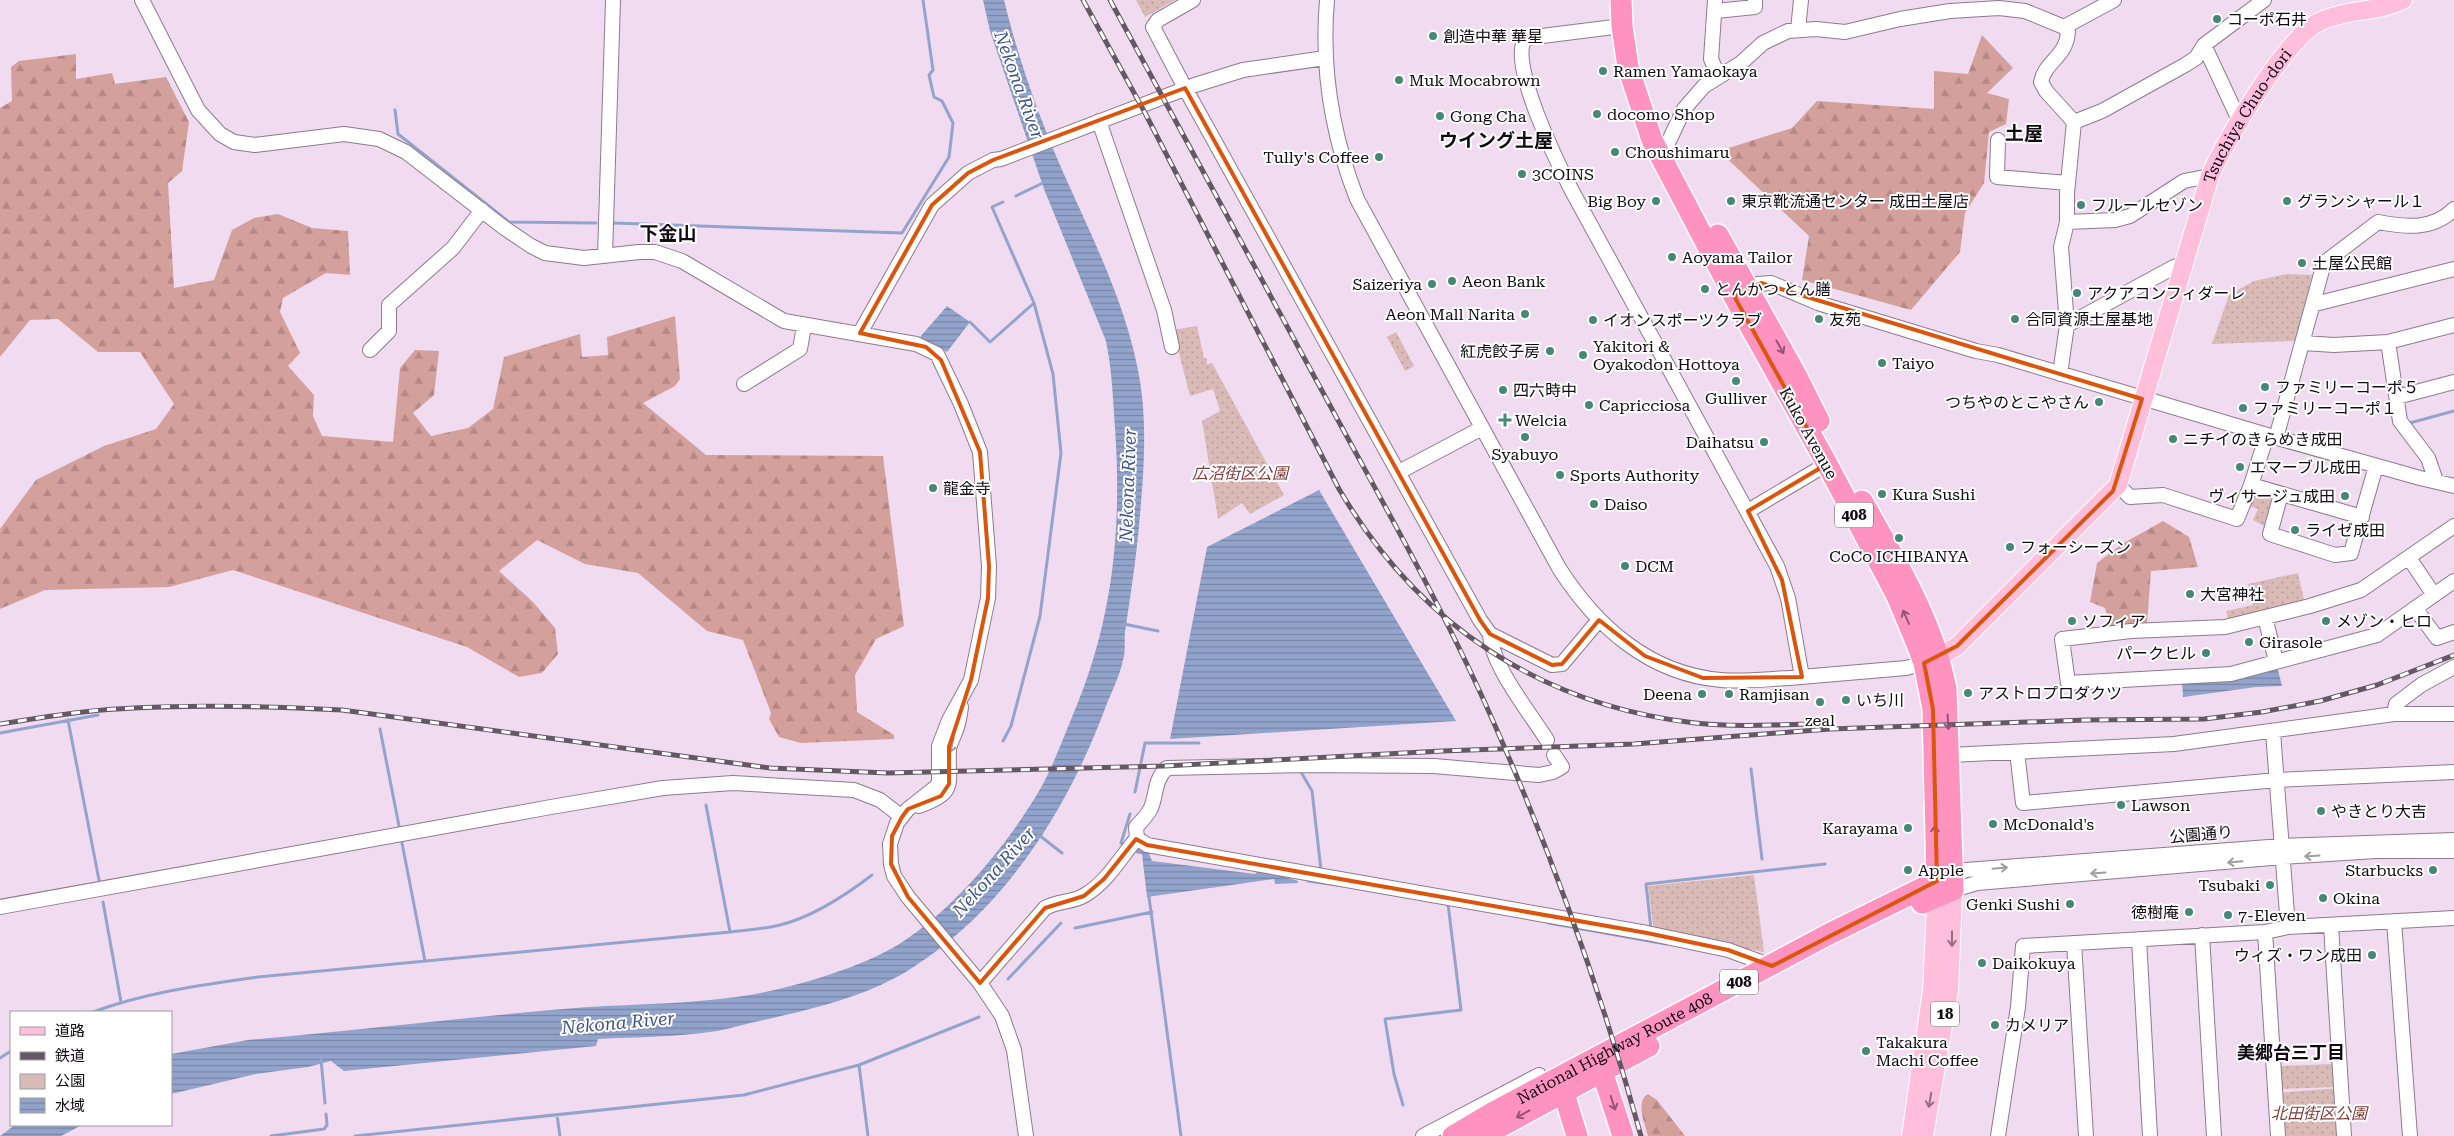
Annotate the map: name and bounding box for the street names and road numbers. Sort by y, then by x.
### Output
street label: Tsuchiya Chuo-dori [2200,45,2296,185]
street label: Kuko Avenue [1776,384,1842,483]
road number: 408 [1835,502,1873,528]
street label: 公園通り [2168,822,2234,847]
road number: 408 [1720,970,1758,994]
street label: National Highway Route 408 [1514,989,1716,1108]
road number: 18 [1931,1002,1959,1026]

